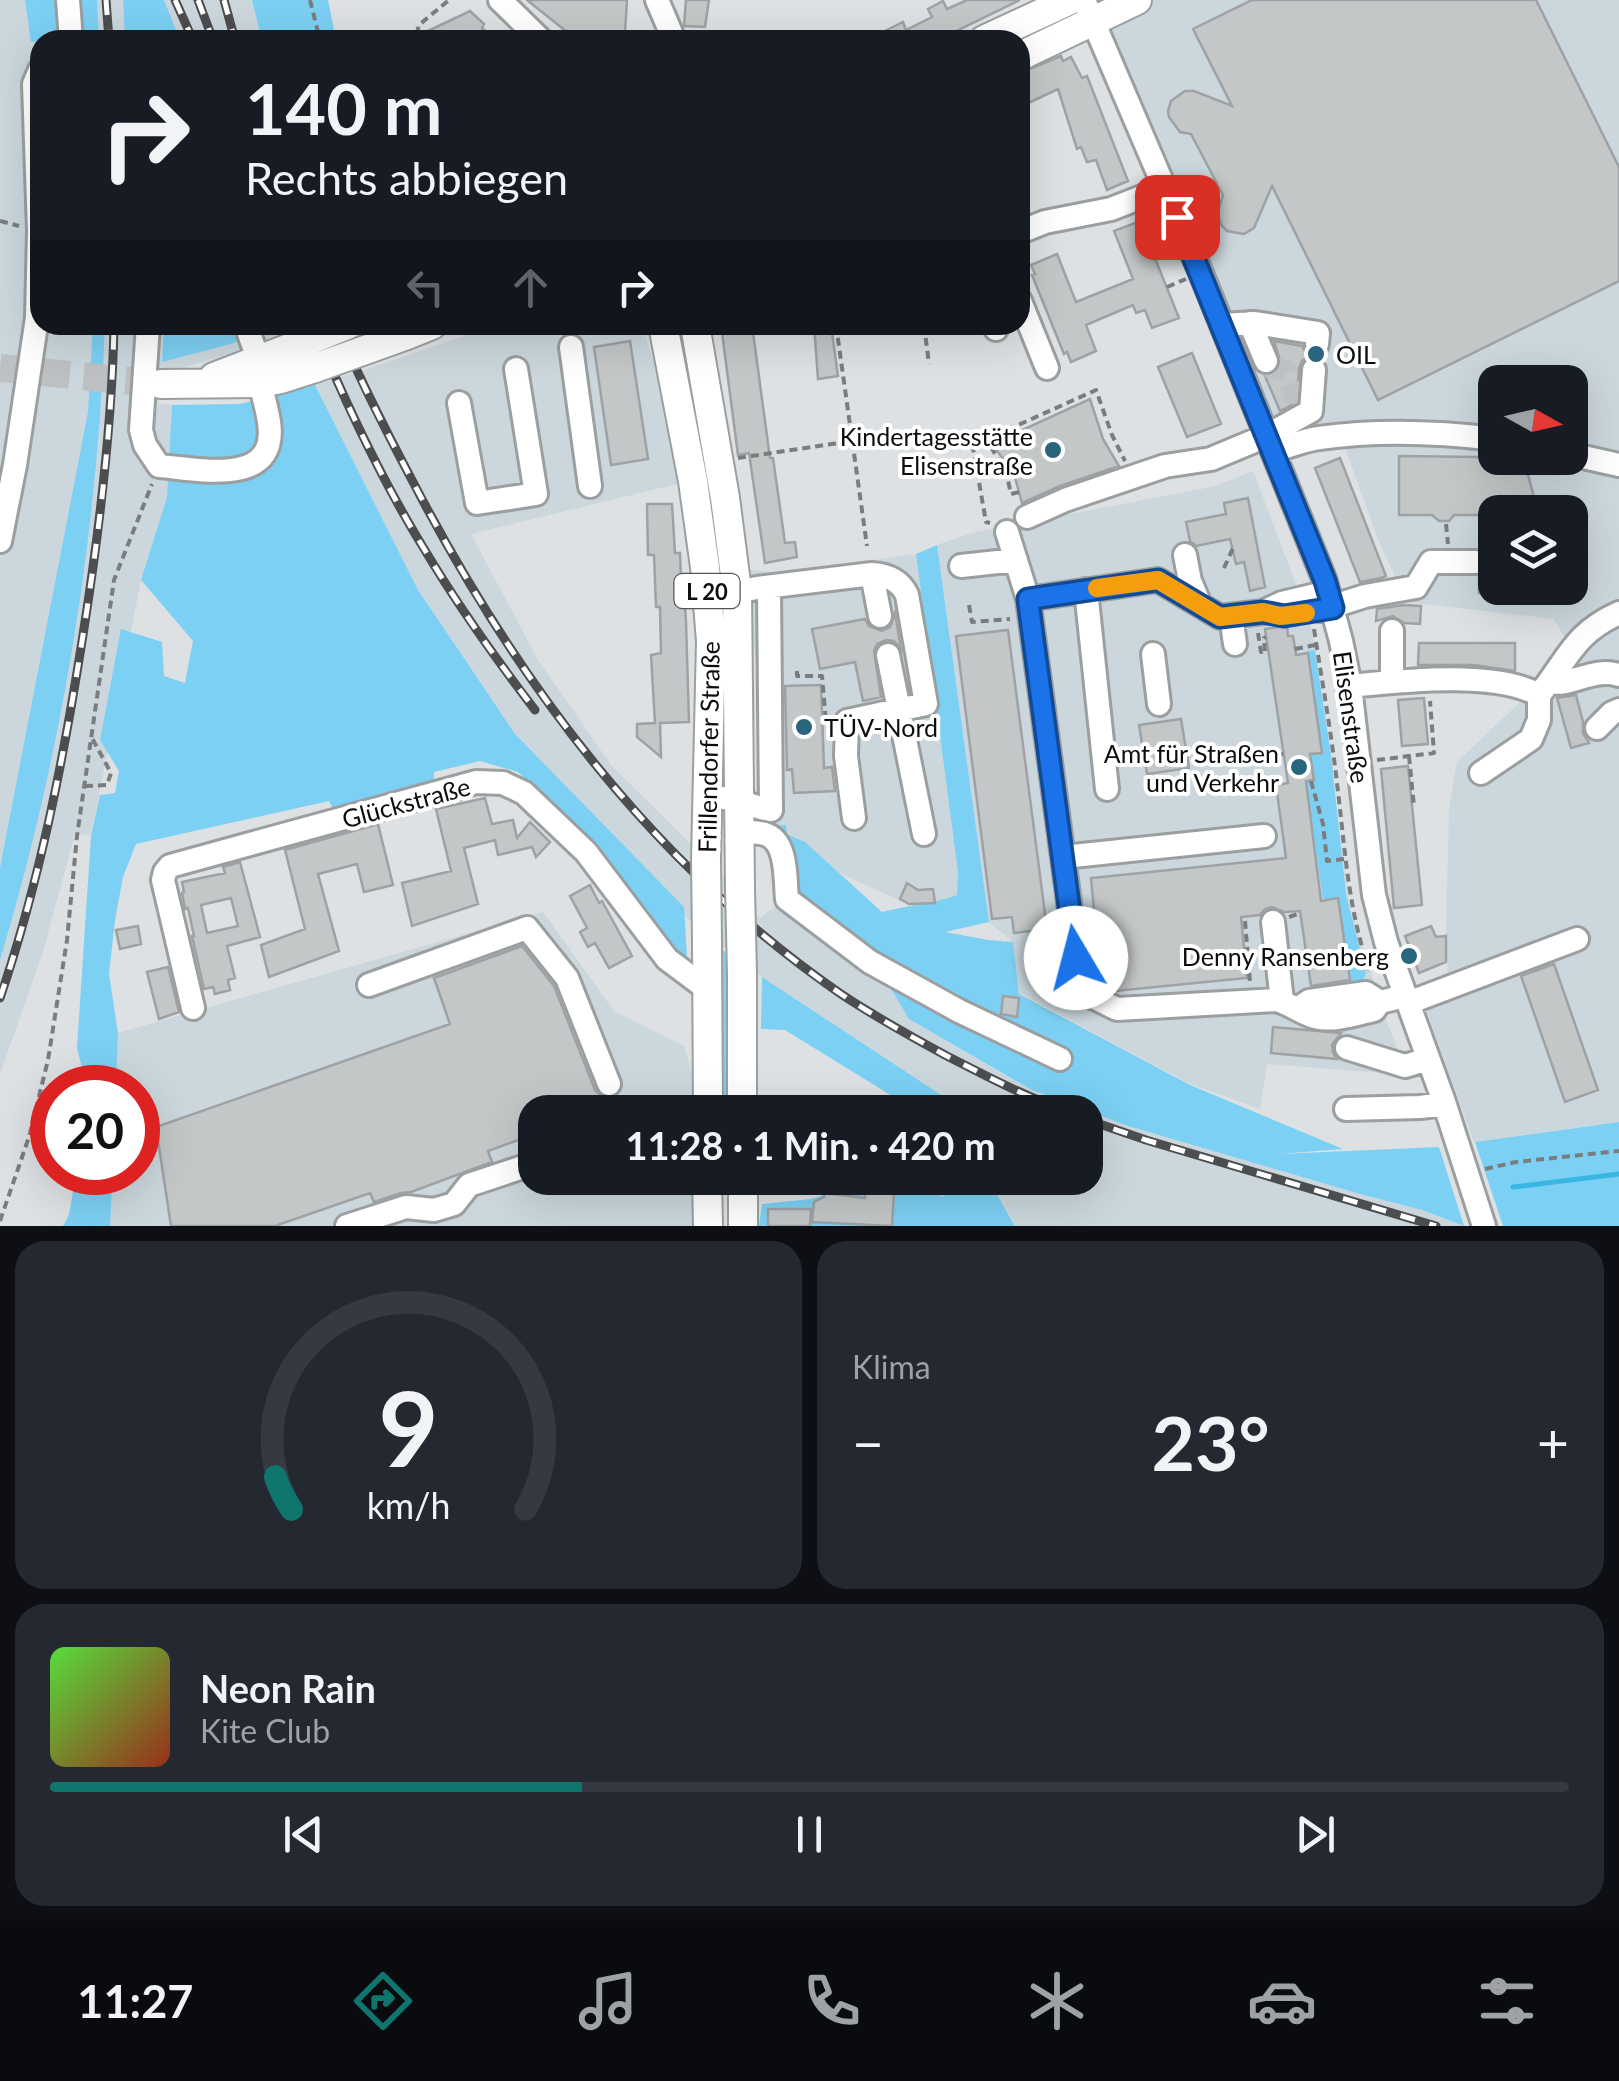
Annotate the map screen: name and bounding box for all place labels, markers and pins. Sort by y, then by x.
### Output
pin [1135,175,1220,260]
place label: OIL [1336,339,1376,369]
marker: OIL [1305,343,1327,365]
place label: Kindertagesstätte Elisenstraße [840,421,1033,480]
marker: Kindertagesstätte Elisenstraße [1042,439,1064,461]
place label: TÜV-Nord [824,712,938,742]
marker: TÜV-Nord [793,716,815,738]
place label: Amt für Straßen und Verkehr [1104,738,1279,797]
marker: Amt für Straßen und Verkehr [1288,756,1310,778]
place label: Denny Ransenberg [1182,941,1389,971]
marker: Denny Ransenberg [1398,945,1420,967]

